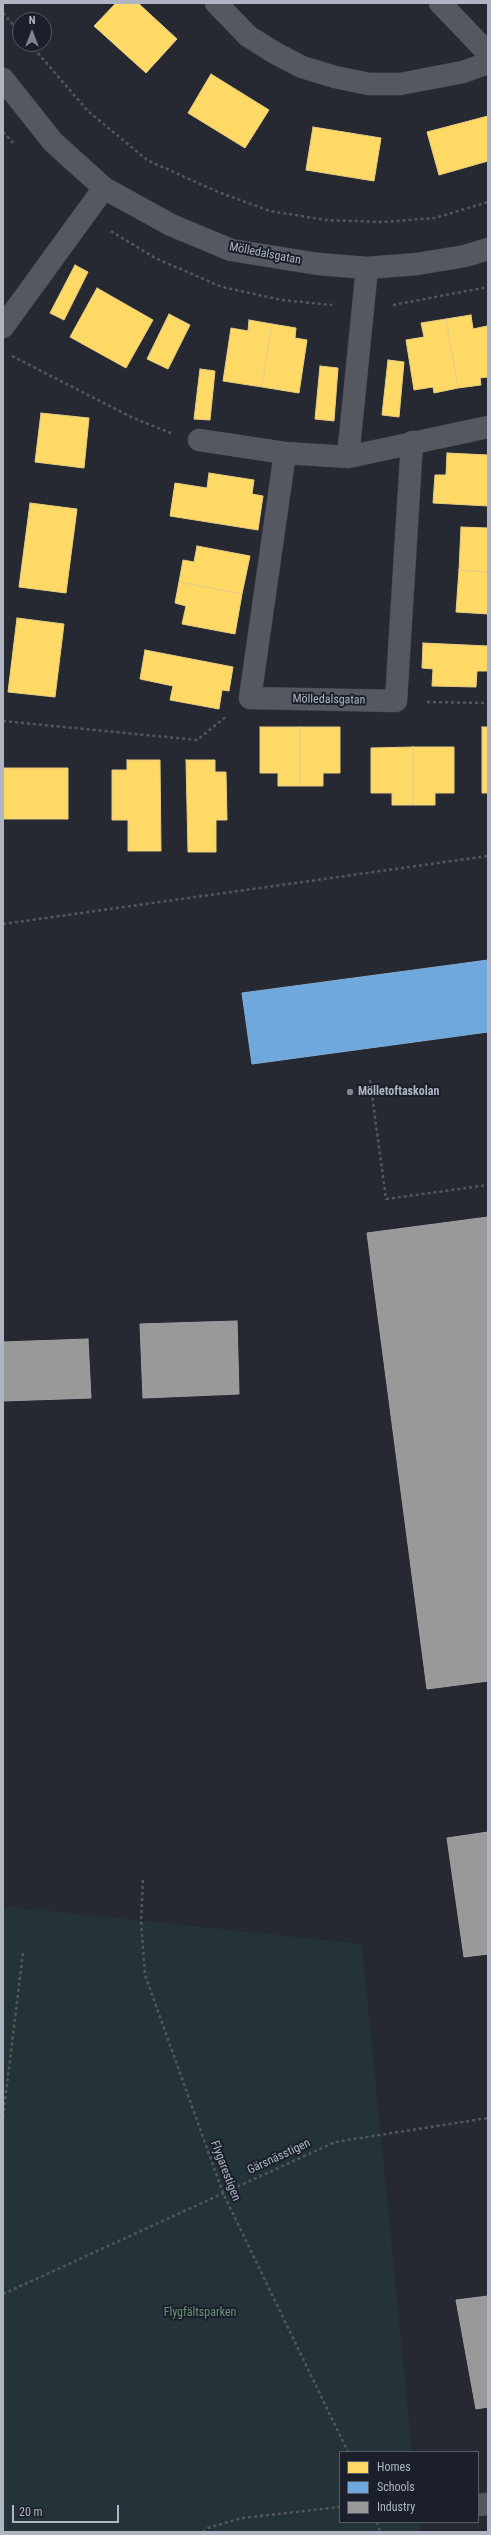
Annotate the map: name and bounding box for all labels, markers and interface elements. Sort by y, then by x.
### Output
north arrow [12,12,52,52]
text: N [29,14,35,27]
street label: Mölledalsgatan [228,240,302,268]
street label: Mölledalsgatan [292,692,366,708]
place label: Mölletoftaskolan [358,1085,439,1099]
marker: Mölletoftaskolan [345,1087,355,1097]
street label: Gärsnässtigen [245,2136,313,2178]
street label: Flygarestigen [207,2139,243,2203]
park label: Flygfältsparken [164,2306,236,2320]
legend [339,2451,479,2523]
text: Homes [377,2460,411,2474]
text: Schools [377,2480,415,2494]
scale bar [14,2497,121,2523]
text: Industry [377,2500,415,2514]
text: 20 m [19,2505,43,2519]

